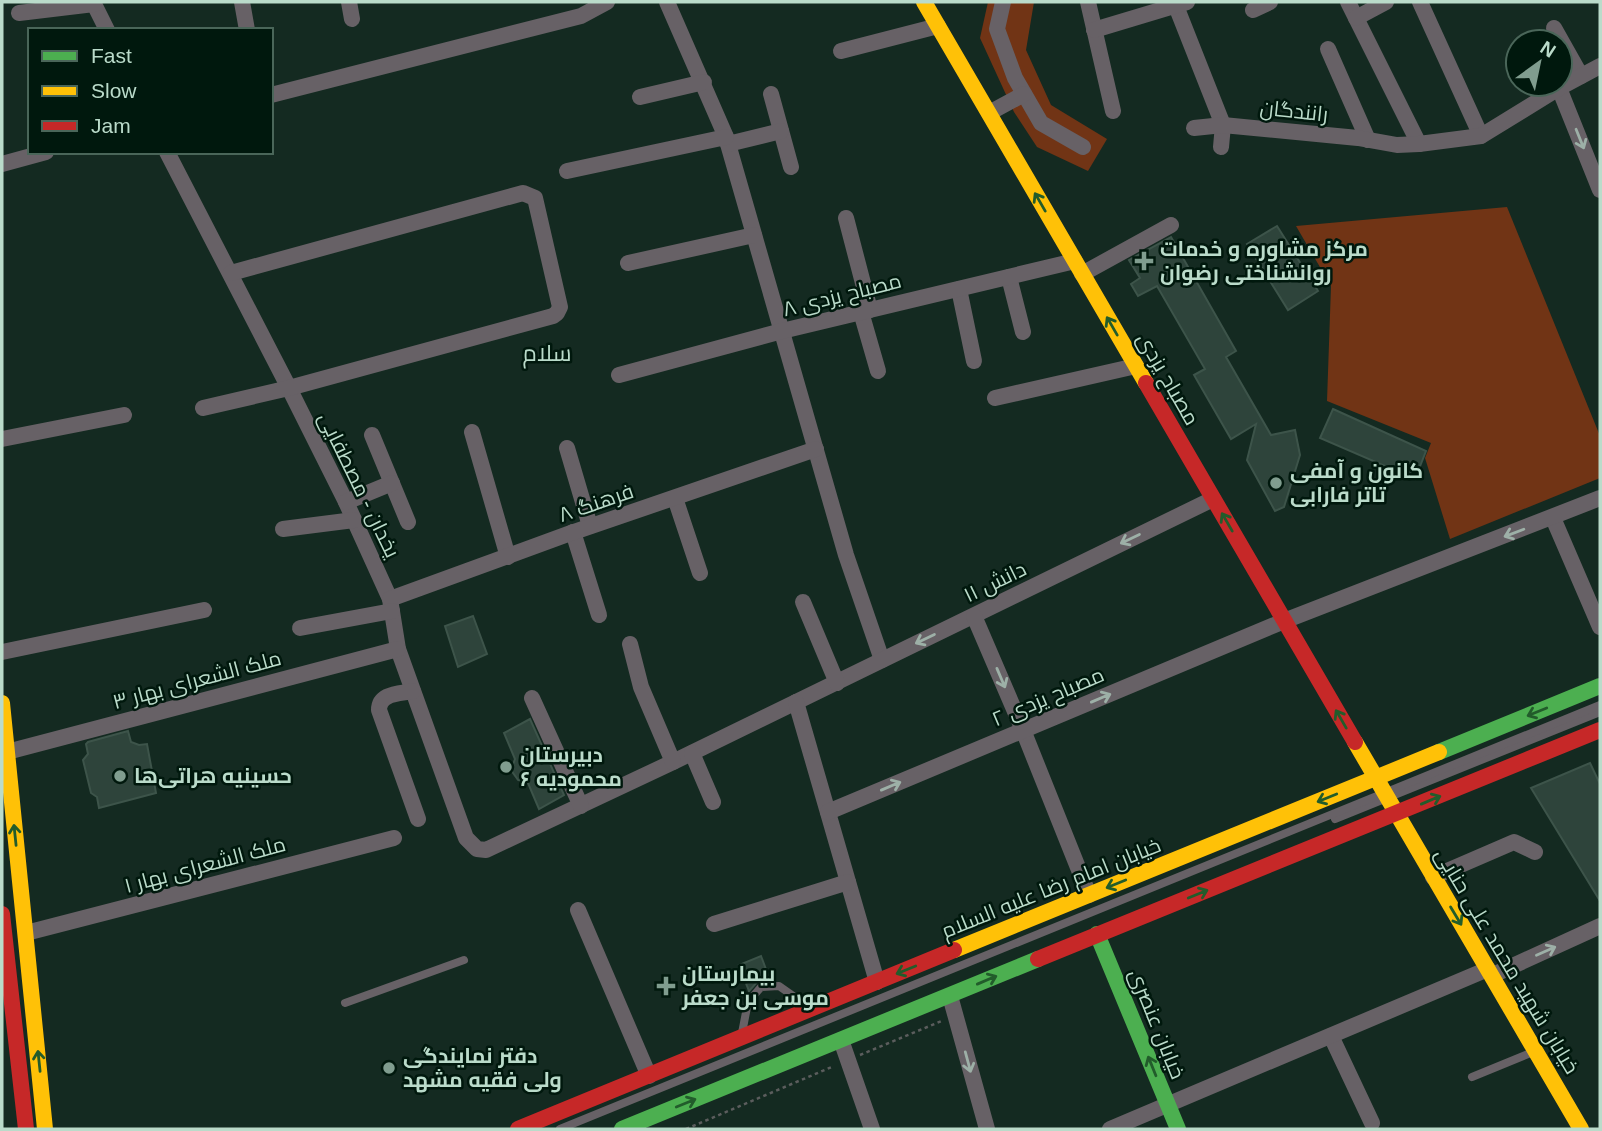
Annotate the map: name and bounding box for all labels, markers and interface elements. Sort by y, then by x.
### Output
legend [28,28,273,154]
north arrow [1504,28,1574,98]
text: N [1537,37,1559,62]
text: Fast [91,44,132,67]
text: Slow [91,79,137,102]
street label: رانندگان [1259,95,1329,128]
text: Jam [91,114,131,137]
one-way arrow [1574,128,1587,150]
one-way arrow [1033,192,1047,212]
place label: مرکز مشاوره و خدمات روانشناختی رضوان [1160,237,1368,286]
marker: مرکز مشاوره و خدمات روانشناختی رضوان [1134,251,1154,271]
street label: مصباح یزدی ۸ [780,269,904,323]
one-way arrow [1105,316,1119,336]
street label: مصباح یزدی [1130,329,1204,430]
district label: سلام [523,340,571,369]
street label: یخدان - مصطفایی [313,408,405,562]
place label: کانون و آمفی تاتر فارابی [1290,459,1423,507]
marker: کانون و آمفی تاتر فارابی [1268,475,1284,491]
street label: فرهنگ ۸ [555,479,637,527]
one-way arrow [1220,513,1234,533]
one-way arrow [1504,527,1526,540]
one-way arrow [1120,533,1141,547]
street label: دانش ۱۱ [960,557,1031,608]
one-way arrow [915,633,936,647]
street label: ملک الشعرای بهار ۳ [110,646,284,715]
street label: مصباح یزدی ۲ [988,663,1108,733]
one-way arrow [995,667,1008,689]
one-way arrow [1090,690,1111,703]
one-way arrow [1527,706,1548,719]
one-way arrow [1334,709,1348,729]
place label: دبیرستان محمودیه ۶ [520,743,622,792]
marker: دبیرستان محمودیه ۶ [498,759,514,775]
place label: حسینیه هراتی‌ها [134,764,292,788]
marker: حسینیه هراتی‌ها [112,768,128,784]
one-way arrow [880,779,901,792]
one-way arrow [1316,792,1338,805]
one-way arrow [1420,793,1442,806]
one-way arrow [9,824,22,847]
street label: ملک الشعرای بهار ۱ [122,832,288,899]
street label: خیابان امام رضا علیه السلام [938,833,1165,945]
street label: خیابان شهید محمد علی حنایی [1429,844,1584,1079]
one-way arrow [1106,879,1127,892]
one-way arrow [1186,887,1208,900]
one-way arrow [1449,905,1463,925]
one-way arrow [1535,944,1557,957]
place label: بیمارستان موسی بن جعفر [681,962,829,1011]
one-way arrow [895,965,917,978]
street label: خیابان عنصری [1123,965,1190,1083]
one-way arrow [976,973,997,986]
marker: بیمارستان موسی بن جعفر [656,976,676,996]
place label: دفتر نمایندگی ولی فقیه مشهد [403,1044,562,1093]
one-way arrow [32,1050,45,1073]
one-way arrow [962,1050,975,1073]
one-way arrow [1145,1056,1158,1077]
marker: دفتر نمایندگی ولی فقیه مشهد [381,1060,397,1076]
one-way arrow [674,1096,696,1109]

